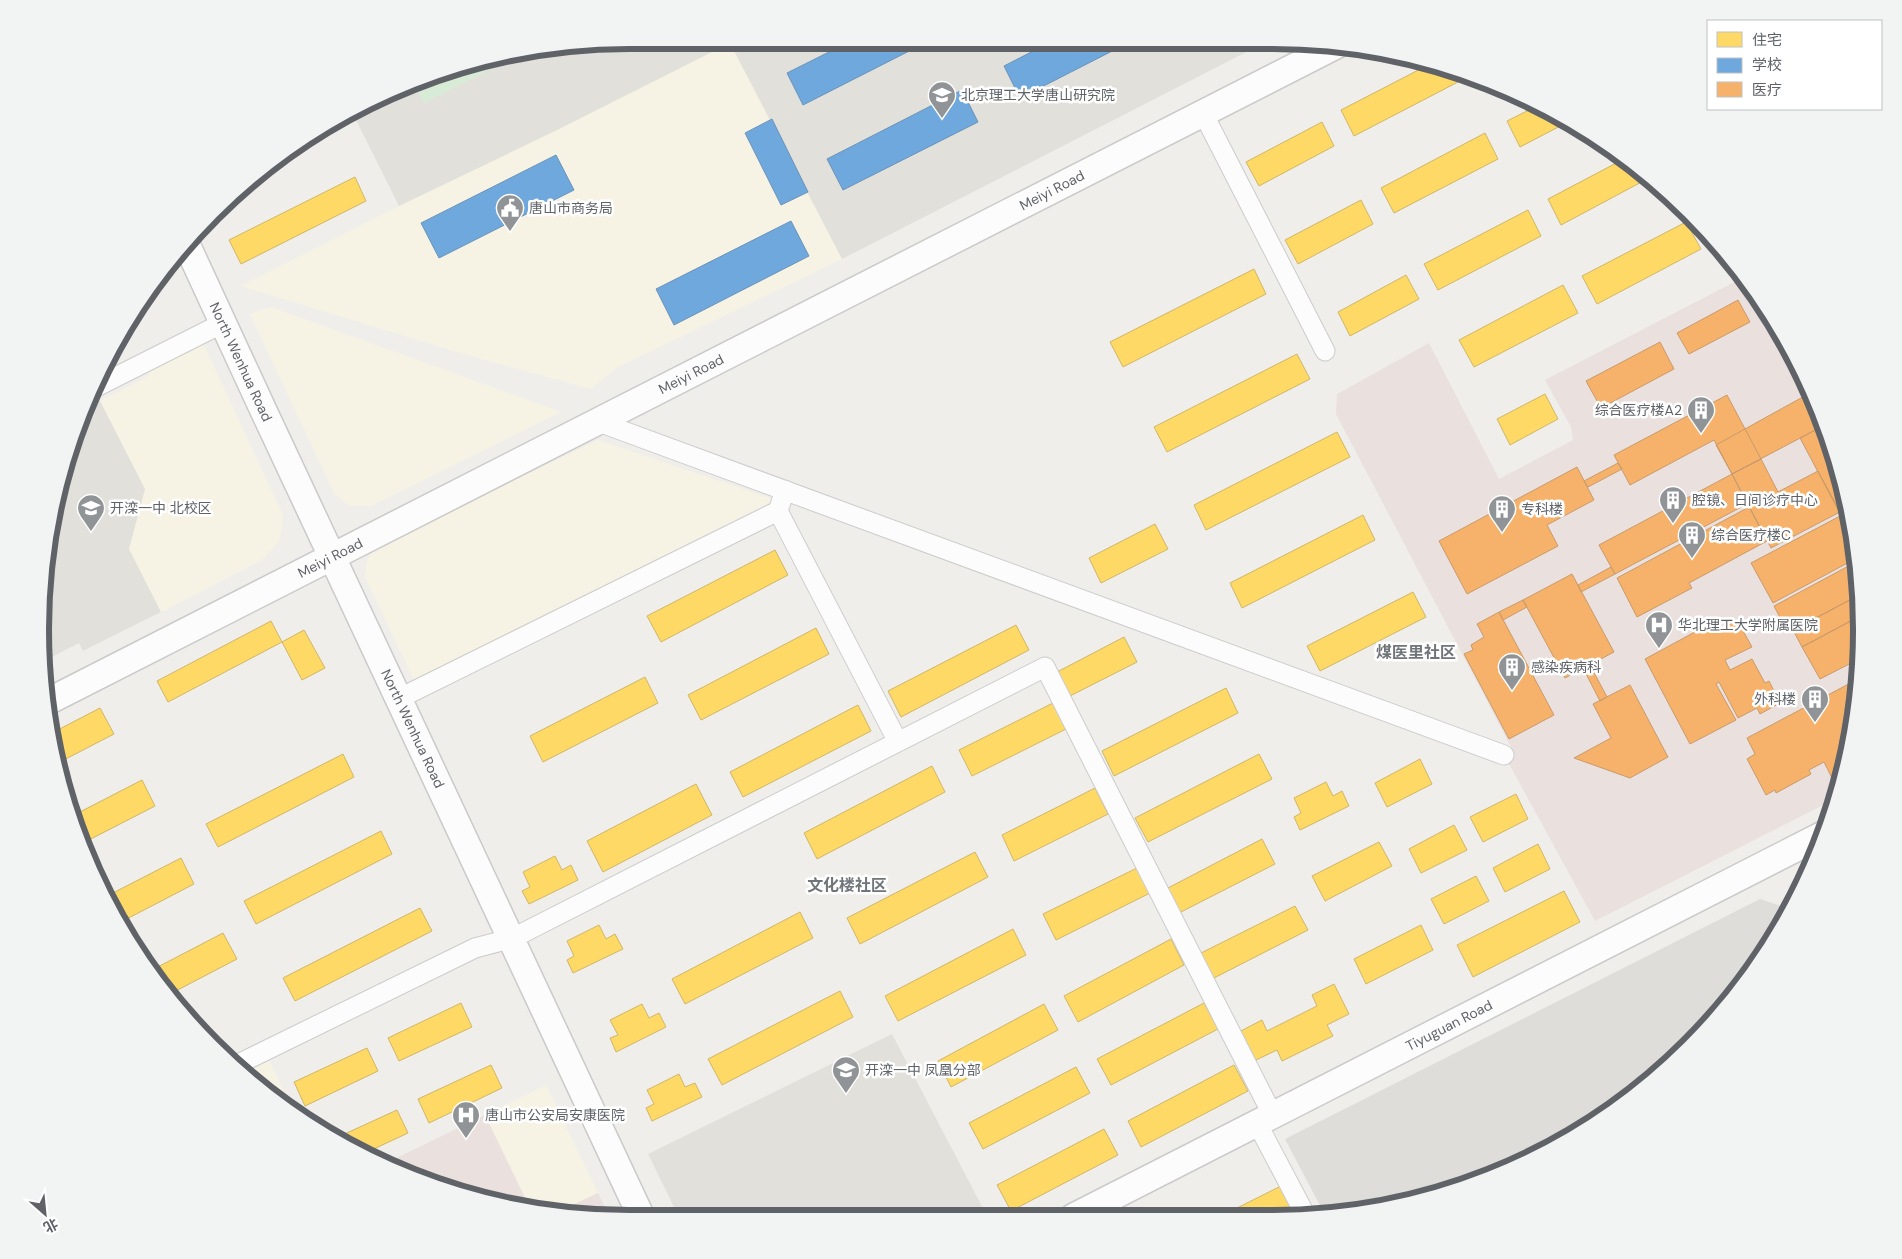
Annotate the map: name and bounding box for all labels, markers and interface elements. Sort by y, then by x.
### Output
legend [1707,20,1882,110]
text: 住宅 [1752,30,1782,50]
text: 学校 [1752,55,1782,75]
school or university icon: 北京理工大学唐山研究院 [927,80,957,119]
text: 医疗 [1752,80,1782,100]
place label: 北京理工大学唐山研究院 [961,86,1115,104]
street label: Meiyi Road [1016,166,1087,214]
public building icon: 唐山市商务局 [495,193,525,232]
place label: 唐山市商务局 [529,199,613,217]
street label: North Wenhua Road [206,299,276,424]
street label: Meiyi Road [655,350,727,398]
building icon: 综合医疗楼A2 [1686,395,1716,434]
place label: 综合医疗楼A2 [1595,401,1682,419]
building icon: 腔镜、日间诊疗中心 [1658,485,1688,524]
place label: 腔镜、日间诊疗中心 [1692,491,1818,509]
school or university icon: 开滦一中 北校区 [76,493,106,532]
building icon: 专科楼 [1487,494,1517,533]
place label: 开滦一中 北校区 [110,499,212,517]
place label: 专科楼 [1521,500,1563,518]
building icon: 综合医疗楼C [1677,520,1707,559]
place label: 综合医疗楼C [1711,526,1791,544]
street label: Meiyi Road [295,534,366,582]
hospital icon: 华北理工大学附属医院 [1644,610,1674,649]
place label: 华北理工大学附属医院 [1678,616,1818,634]
district label: 煤医里社区 [1376,642,1456,663]
building icon: 感染疾病科 [1497,652,1527,691]
place label: 感染疾病科 [1531,658,1601,676]
street label: North Wenhua Road [377,666,449,791]
building icon: 外科楼 [1800,684,1830,723]
place label: 外科楼 [1754,690,1796,708]
district label: 文化楼社区 [807,875,887,896]
street label: Tiyuguan Road [1403,996,1495,1055]
school or university icon: 开滦一中 凤凰分部 [831,1055,861,1094]
place label: 开滦一中 凤凰分部 [865,1061,981,1079]
hospital icon: 唐山市公安局安康医院 [451,1100,481,1139]
place label: 唐山市公安局安康医院 [485,1106,625,1124]
north arrow [20,1189,70,1239]
text: 北 [41,1214,61,1237]

